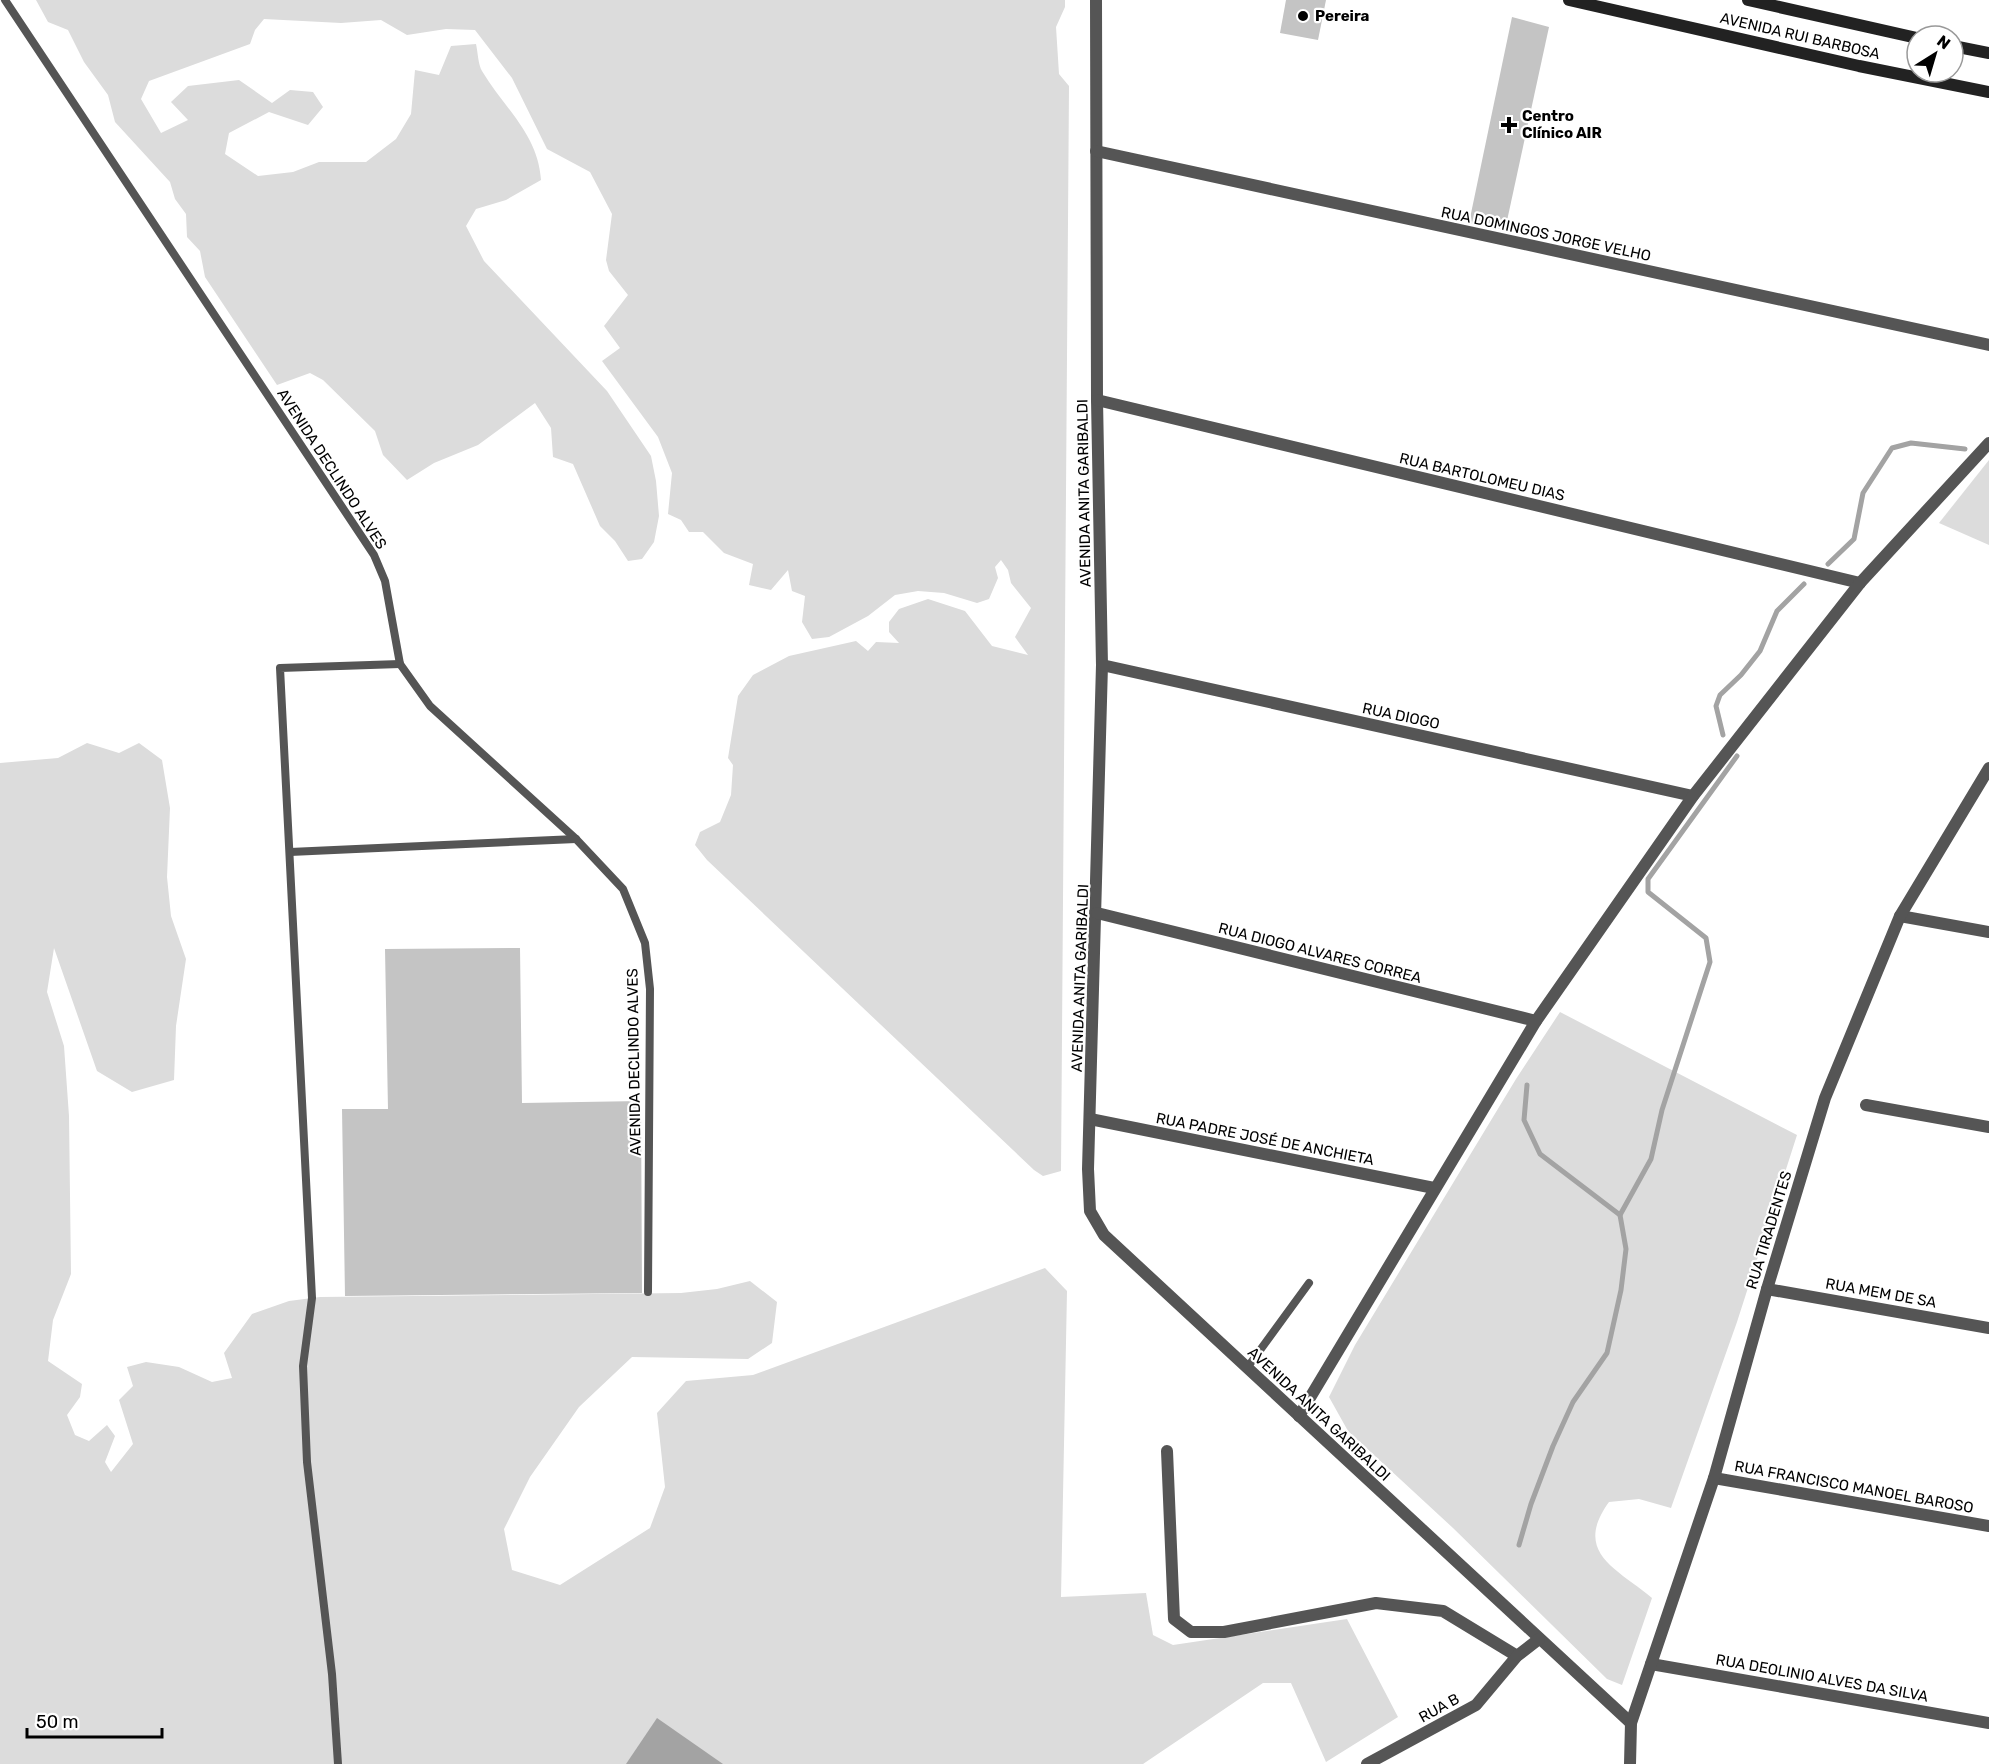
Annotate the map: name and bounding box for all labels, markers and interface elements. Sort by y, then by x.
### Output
place label: Pereira [1315,7,1370,25]
marker: Pereira [1296,9,1310,23]
street label: AVENIDA RUI BARBOSA [1718,9,1882,63]
north arrow [1905,24,1965,84]
text: N [1933,31,1954,53]
place label: Centro Clínico AIR [1522,107,1602,142]
marker: Centro Clínico AIR [1500,116,1518,134]
street label: RUA DOMINGOS JORGE VELHO [1439,203,1653,265]
street label: AVENIDA DECLINDO ALVES [273,385,391,553]
street label: AVENIDA ANITA GARIBALDI [1073,399,1095,587]
street label: RUA BARTOLOMEU DIAS [1398,449,1566,505]
street label: RUA DIOGO [1361,699,1441,733]
street label: AVENIDA ANITA GARIBALDI [1068,884,1092,1072]
street label: RUA DIOGO ALVARES CORREA [1217,919,1423,987]
street label: AVENIDA DECLINDO ALVES [623,968,645,1156]
street label: RUA PADRE JOSÉ DE ANCHIETA [1154,1109,1376,1169]
street label: RUA TIRADENTES [1742,1169,1796,1291]
street label: RUA MEM DE SA [1824,1274,1938,1312]
street label: AVENIDA ANITA GARIBALDI [1244,1343,1394,1485]
street label: RUA FRANCISCO MANOEL BAROSO [1733,1457,1975,1517]
street label: RUA DEOLINIO ALVES DA SILVA [1714,1650,1930,1706]
street label: RUA B [1416,1690,1462,1726]
scale bar [27,1701,162,1739]
text: 50 m [36,1711,79,1733]

